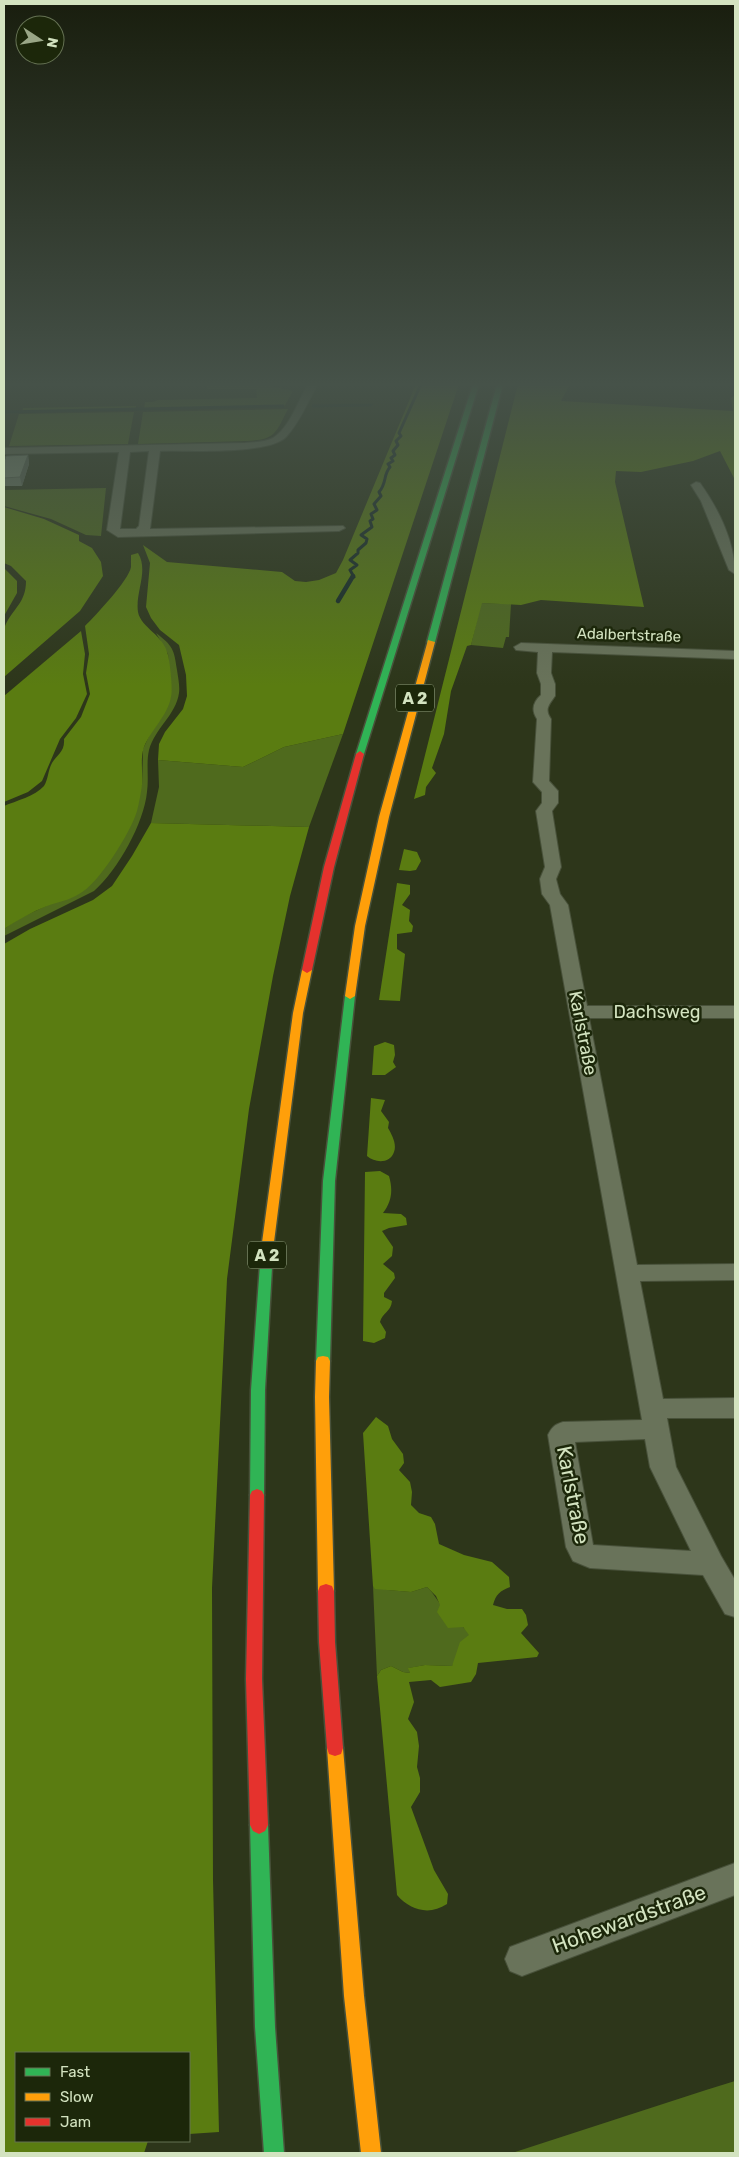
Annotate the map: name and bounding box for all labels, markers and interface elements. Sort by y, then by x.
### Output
north arrow [15,15,65,65]
text: N [43,36,62,49]
street label: Adalbertstraße [577,624,681,646]
road number: A 2 [396,684,434,711]
street label: Karlstraße [564,989,602,1077]
street label: Dachsweg [613,1001,701,1023]
road number: A 2 [248,1242,286,1268]
street label: Karlstraße [552,1444,595,1546]
street label: Hohewardstraße [548,1879,709,1958]
legend [15,2052,190,2142]
text: Fast [60,2063,90,2081]
text: Slow [60,2088,93,2106]
text: Jam [60,2113,91,2131]

